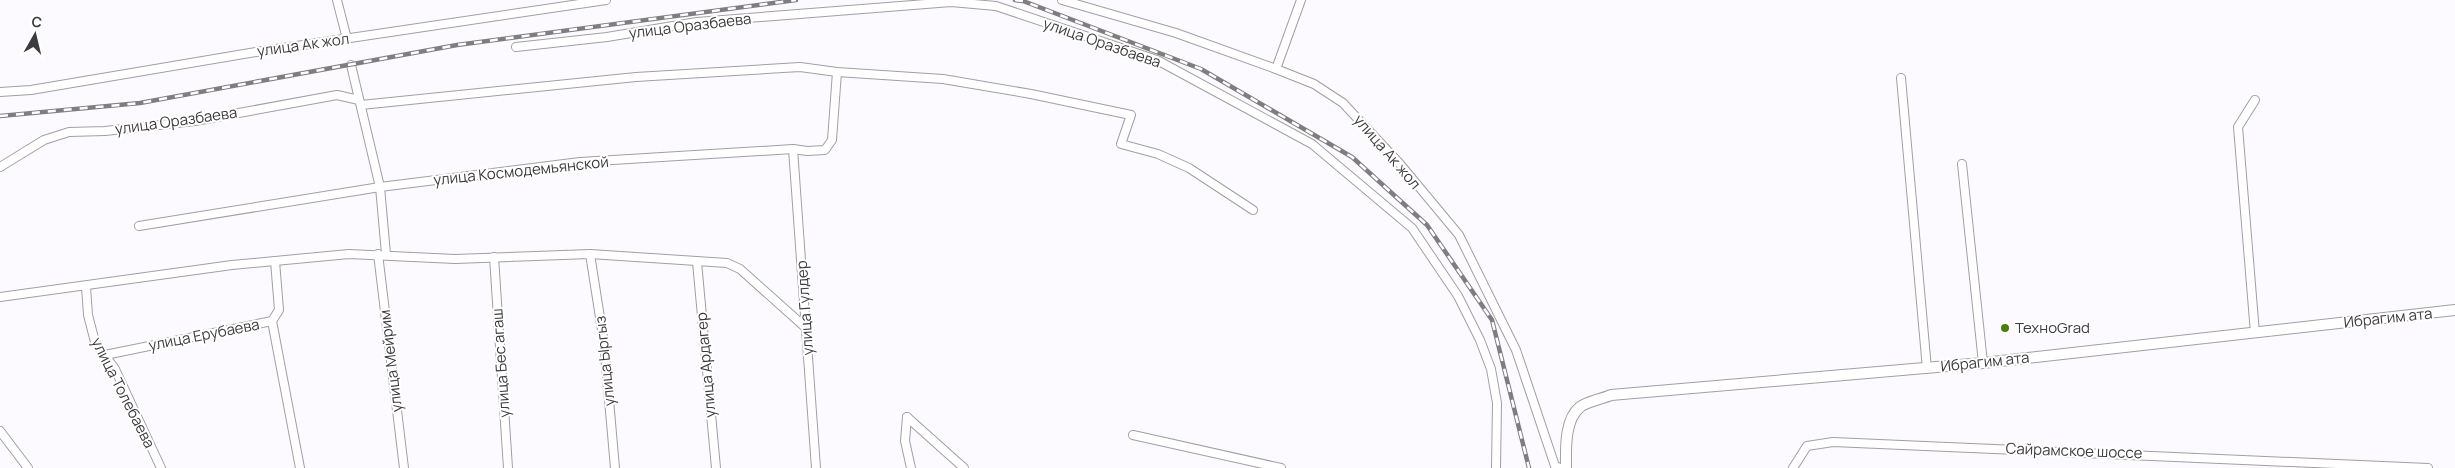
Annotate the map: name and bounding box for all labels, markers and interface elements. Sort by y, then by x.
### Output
street label: улица Оразбаева [627,8,752,43]
north arrow [10,10,60,60]
text: С [30,12,43,32]
street label: улица Оразбаева [1040,13,1164,73]
street label: улица Ак жол [255,28,350,61]
street label: улица Оразбаева [113,102,238,139]
street label: улица Ак жол [1349,110,1426,194]
street label: улица Космодемьянской [432,151,610,190]
street label: улица Гулдер [791,260,818,356]
street label: Ибрагим ата [2343,302,2433,333]
street label: улица Бес агаш [486,308,515,418]
street label: улица Мейрим [374,309,407,413]
street label: улица Ардагер [690,311,721,419]
street label: улица Ерубаева [147,313,261,356]
street label: улица Ыргыз [589,315,620,407]
place label: ТехноGrad [2015,317,2090,338]
marker: ТехноGrad [1999,322,2011,334]
street label: улица Толебаева [86,334,160,452]
street label: Ибрагим ата [1940,346,2030,377]
street label: Сайрамское шоссе [2005,438,2143,463]

